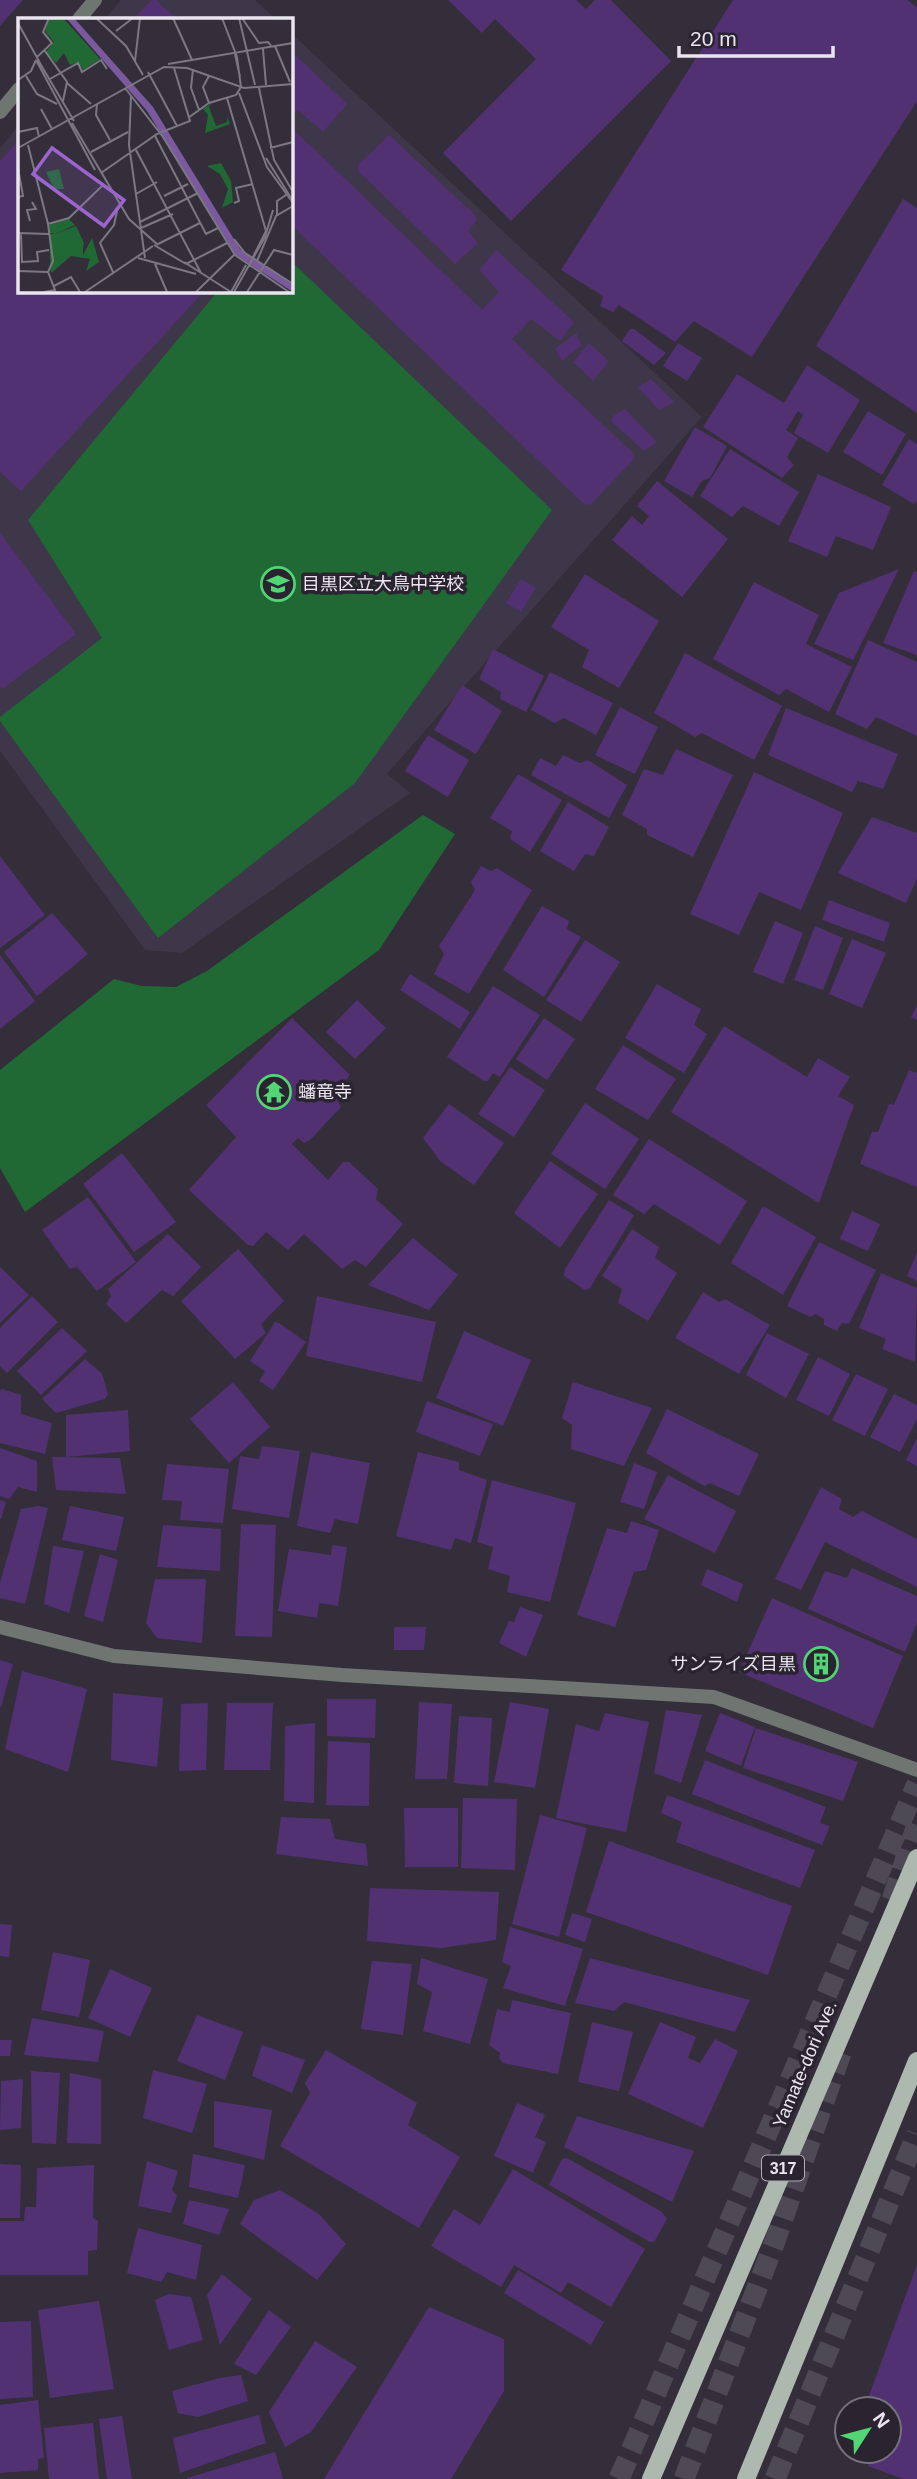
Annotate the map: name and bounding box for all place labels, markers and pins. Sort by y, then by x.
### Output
school or university icon: 目黒区立大鳥中学校 [259,565,297,603]
place label: 目黒区立大鳥中学校 [302,574,464,594]
temple icon: 蟠竜寺 [255,1073,293,1111]
place label: 蟠竜寺 [298,1082,352,1102]
building icon: サンライズ目黒 [802,1645,840,1683]
place label: サンライズ目黒 [671,1654,796,1674]

